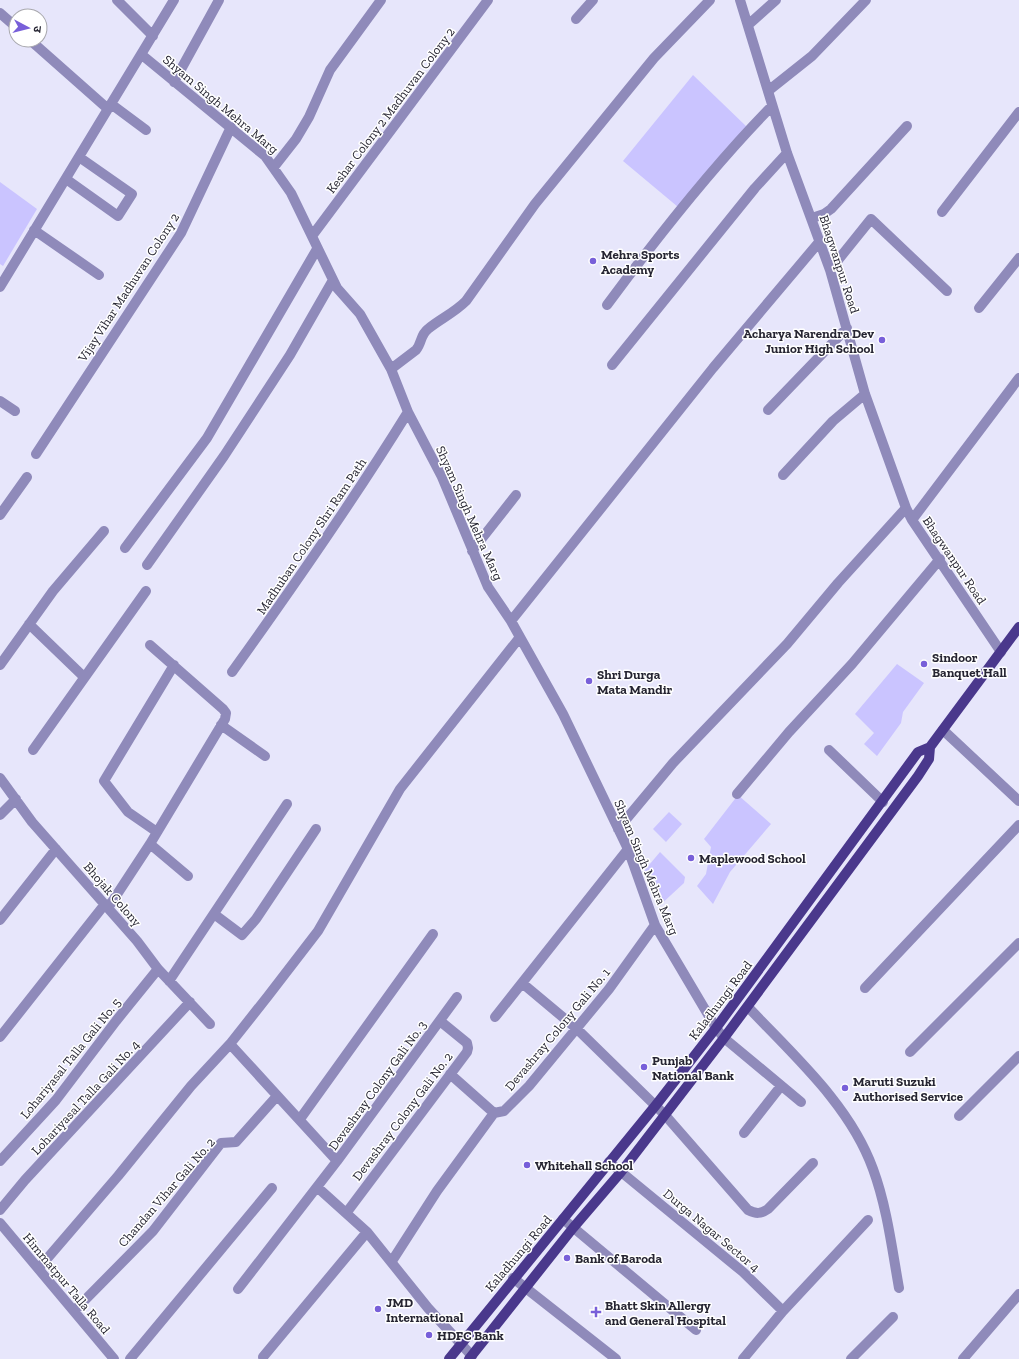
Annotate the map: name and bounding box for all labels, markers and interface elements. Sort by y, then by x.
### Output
north arrow [8,8,48,48]
street label: Keshar Colony 2 Madhuvan Colony 2 [323,24,458,196]
text: उ [31,25,44,34]
street label: Shyam Singh Mehra Marg [160,52,281,157]
street label: Vijay Vihar Madhuvan Colony 2 [74,210,183,366]
street label: Bhagwanpur Road [817,213,863,315]
place label: Mehra Sports Academy [601,247,679,277]
marker: Mehra Sports Academy [588,256,598,266]
place label: Acharya Narendra Dev Junior High School [743,326,874,356]
marker: Acharya Narendra Dev Junior High School [877,335,887,345]
street label: Shyam Singh Mehra Marg [433,444,506,583]
street label: Madhuban Colony Shri Ram Path [253,455,370,617]
street label: Bhagwanpur Road [920,513,990,607]
place label: Sindoor Banquet Hall [932,650,1007,680]
marker: Sindoor Banquet Hall [919,659,929,669]
place label: Shri Durga Mata Mandir [597,667,673,697]
marker: Shri Durga Mata Mandir [584,676,594,686]
street label: Shyam Singh Mehra Marg [611,797,682,937]
place label: Maplewood School [699,851,806,866]
marker: Maplewood School [686,853,696,863]
street label: Bhojak Colony [80,859,145,930]
street label: Kaladhungi Road [686,958,755,1043]
street label: Devashray Colony Gali No. 1 [502,965,613,1094]
street label: Lohariyasal Talla Gali No. 5 [17,995,124,1122]
street label: Devashray Colony Gali No. 3 [325,1018,429,1153]
street label: Lohariyasal Talla Gali No. 4 [28,1037,142,1158]
street label: Devashray Colony Gali No. 2 [349,1049,456,1183]
place label: Punjab National Bank [652,1053,734,1083]
marker: Punjab National Bank [639,1062,649,1072]
place label: Maruti Suzuki Authorised Service [853,1074,964,1104]
marker: Maruti Suzuki Authorised Service [840,1083,850,1093]
street label: Chandan Vihar Gali No. 2 [115,1134,218,1250]
place label: Whitehall School [535,1158,633,1173]
marker: Whitehall School [522,1160,532,1170]
street label: Durga Nagar Sector 4 [660,1186,763,1275]
street label: Kaladhungi Road [482,1212,555,1295]
street label: Himmatpur Talla Road [20,1230,113,1337]
place label: Bank of Baroda [575,1251,662,1266]
marker: Bank of Baroda [562,1253,572,1263]
place label: JMD International [386,1295,464,1325]
place label: Bhatt Skin Allergy and General Hospital [605,1298,726,1328]
marker: JMD International [373,1304,383,1314]
marker: Bhatt Skin Allergy and General Hospital [590,1306,602,1318]
place label: HDFC Bank [437,1328,504,1343]
marker: HDFC Bank [424,1330,434,1340]

